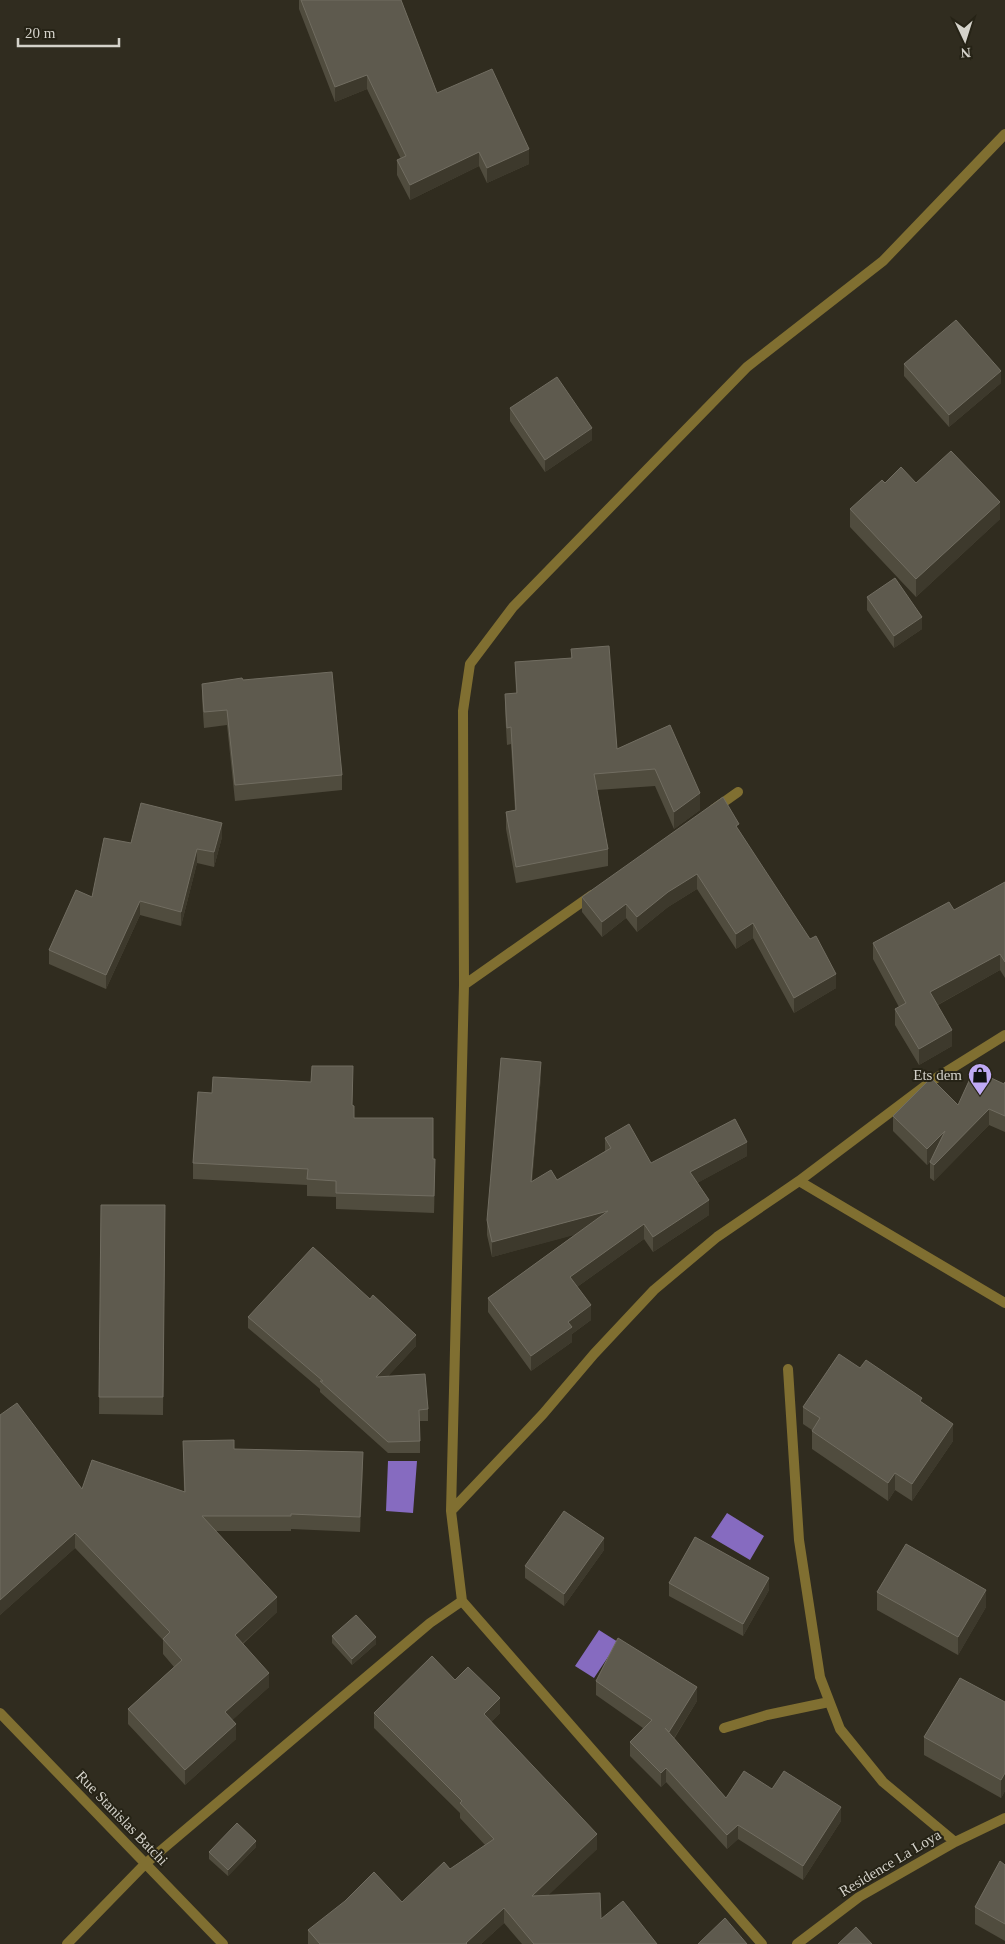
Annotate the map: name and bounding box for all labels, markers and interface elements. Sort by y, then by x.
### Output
scale bar [18,15,119,47]
north arrow [940,15,990,65]
text: 20 m [25,25,56,41]
text: N [960,45,971,60]
shop icon: Ets dem [967,1062,993,1096]
place label: Ets dem [913,1067,962,1083]
street label: Rue Stanislas Batchi [73,1768,171,1868]
street label: Residence La Loya [836,1826,944,1900]

